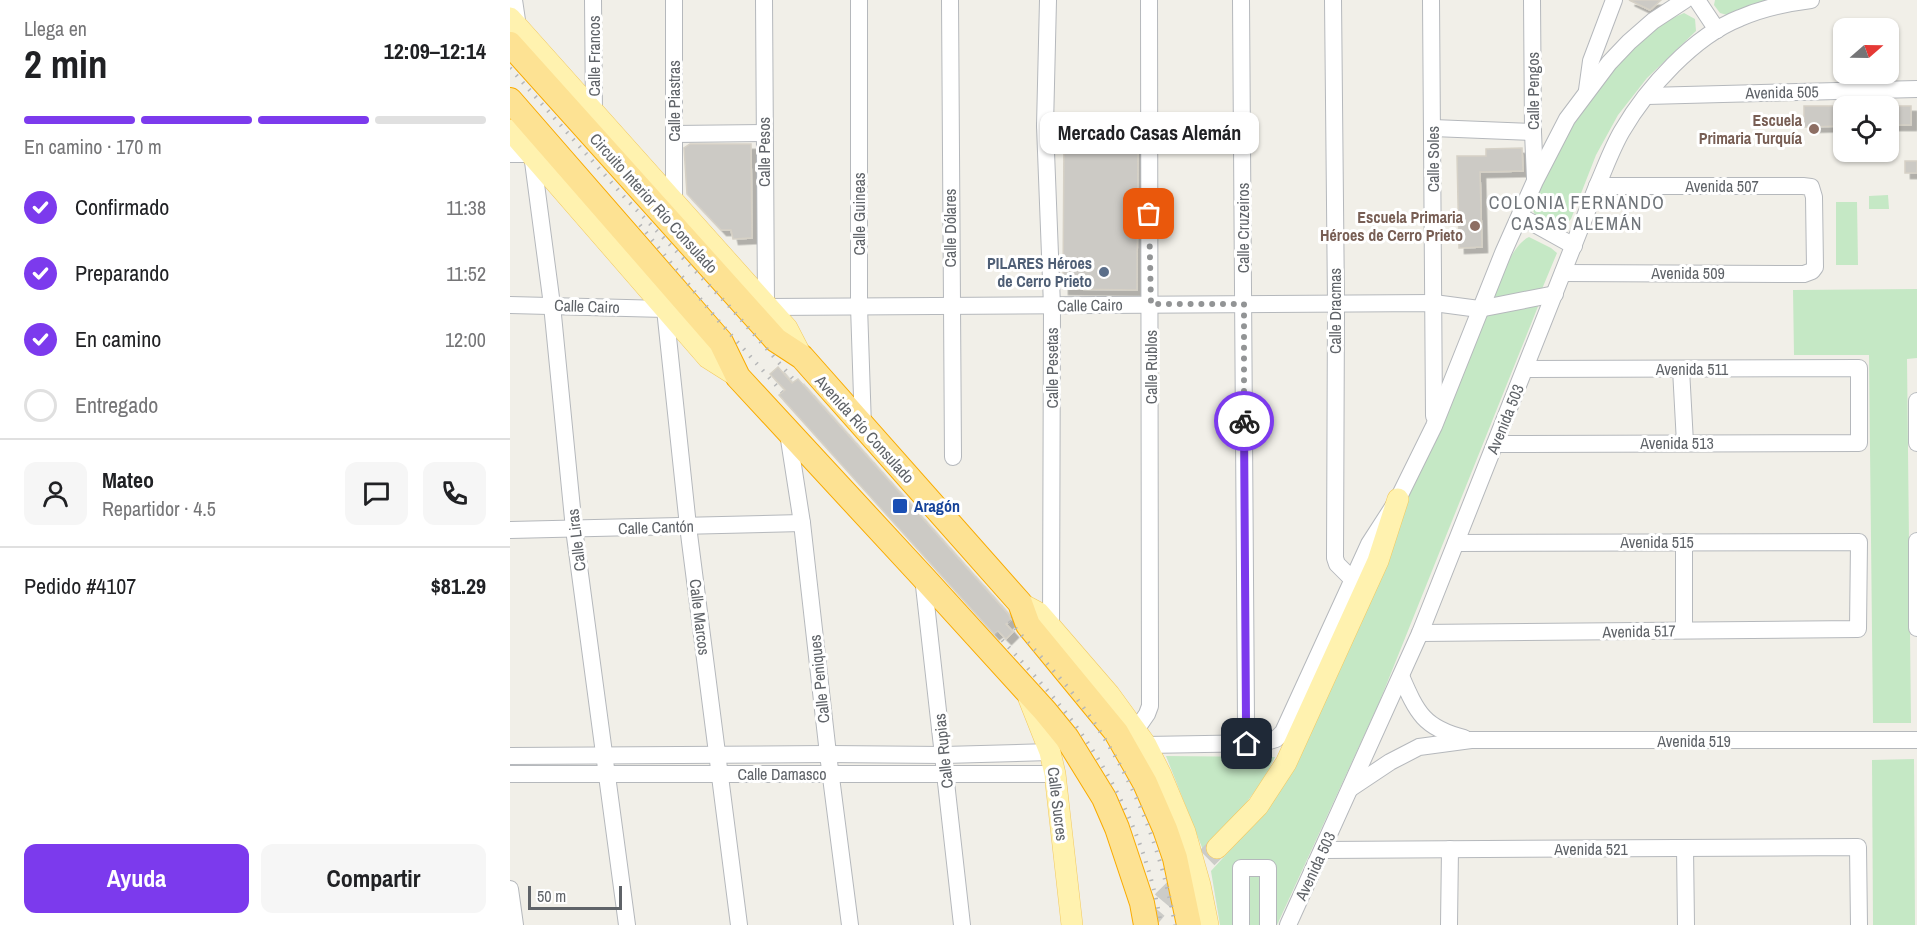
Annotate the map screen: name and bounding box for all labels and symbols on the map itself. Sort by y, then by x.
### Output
street label: Calle Francos [583,16,605,96]
north arrow [1833,18,1899,84]
street label: Calle Pengos [1522,52,1544,130]
street label: Calle Piastras [663,60,685,142]
street label: Avenida 505 [1744,80,1819,104]
place label: Escuela Primaria Turquía [1699,109,1803,149]
callout: Mercado Casas Alemán [1040,112,1258,154]
street label: Calle Pesos [753,117,775,187]
marker: Escuela Primaria Turquía [1807,122,1821,136]
street label: Calle Soles [1422,126,1444,192]
street label: Circuito Interior Río Consulado [585,128,723,278]
street label: Calle Guineas [848,172,870,256]
street label: Avenida 507 [1684,175,1759,197]
street label: Calle Cruzeiros [1232,183,1254,273]
pin [1123,188,1174,239]
street label: Calle Dólares [939,189,961,267]
district label: COLONIA FERNANDO CASAS ALEMÁN [1489,190,1665,236]
place label: Escuela Primaria Héroes de Cerro Prieto [1320,206,1464,246]
marker: Escuela Primaria Héroes de Cerro Prieto [1468,219,1482,233]
place label: PILARES Héroes de Cerro Prieto [987,252,1092,292]
street label: Avenida 509 [1650,262,1725,284]
marker: PILARES Héroes de Cerro Prieto [1097,265,1111,279]
street label: Calle Dracmas [1324,268,1346,354]
street label: Calle Cairo [1057,293,1123,317]
street label: Calle Cairo [554,294,620,318]
street label: Calle Pesetas [1041,328,1063,408]
street label: Calle Rublos [1140,330,1162,404]
street label: Avenida 511 [1655,358,1729,380]
street label: Avenida Río Consulado [810,369,919,488]
street label: Avenida 503 [1481,381,1529,458]
courier [1214,391,1274,451]
street label: Avenida 513 [1639,432,1714,454]
place label: Aragón [914,495,960,517]
marker: Aragón [891,497,909,515]
street label: Calle Liras [561,508,591,572]
street label: Calle Cantón [618,515,694,539]
street label: Avenida 515 [1619,531,1694,553]
street label: Calle Marcos [684,578,716,656]
street label: Avenida 517 [1601,619,1676,643]
street label: Calle Peniques [803,634,835,724]
street label: Calle Rupias [928,713,958,789]
pin [1221,718,1272,769]
street label: Avenida 519 [1656,730,1731,752]
street label: Calle Damasco [738,763,826,785]
street label: Calle Sucres [1043,766,1073,842]
street label: Avenida 503 [1289,828,1340,905]
street label: Avenida 521 [1553,838,1628,860]
scale bar [528,883,622,910]

